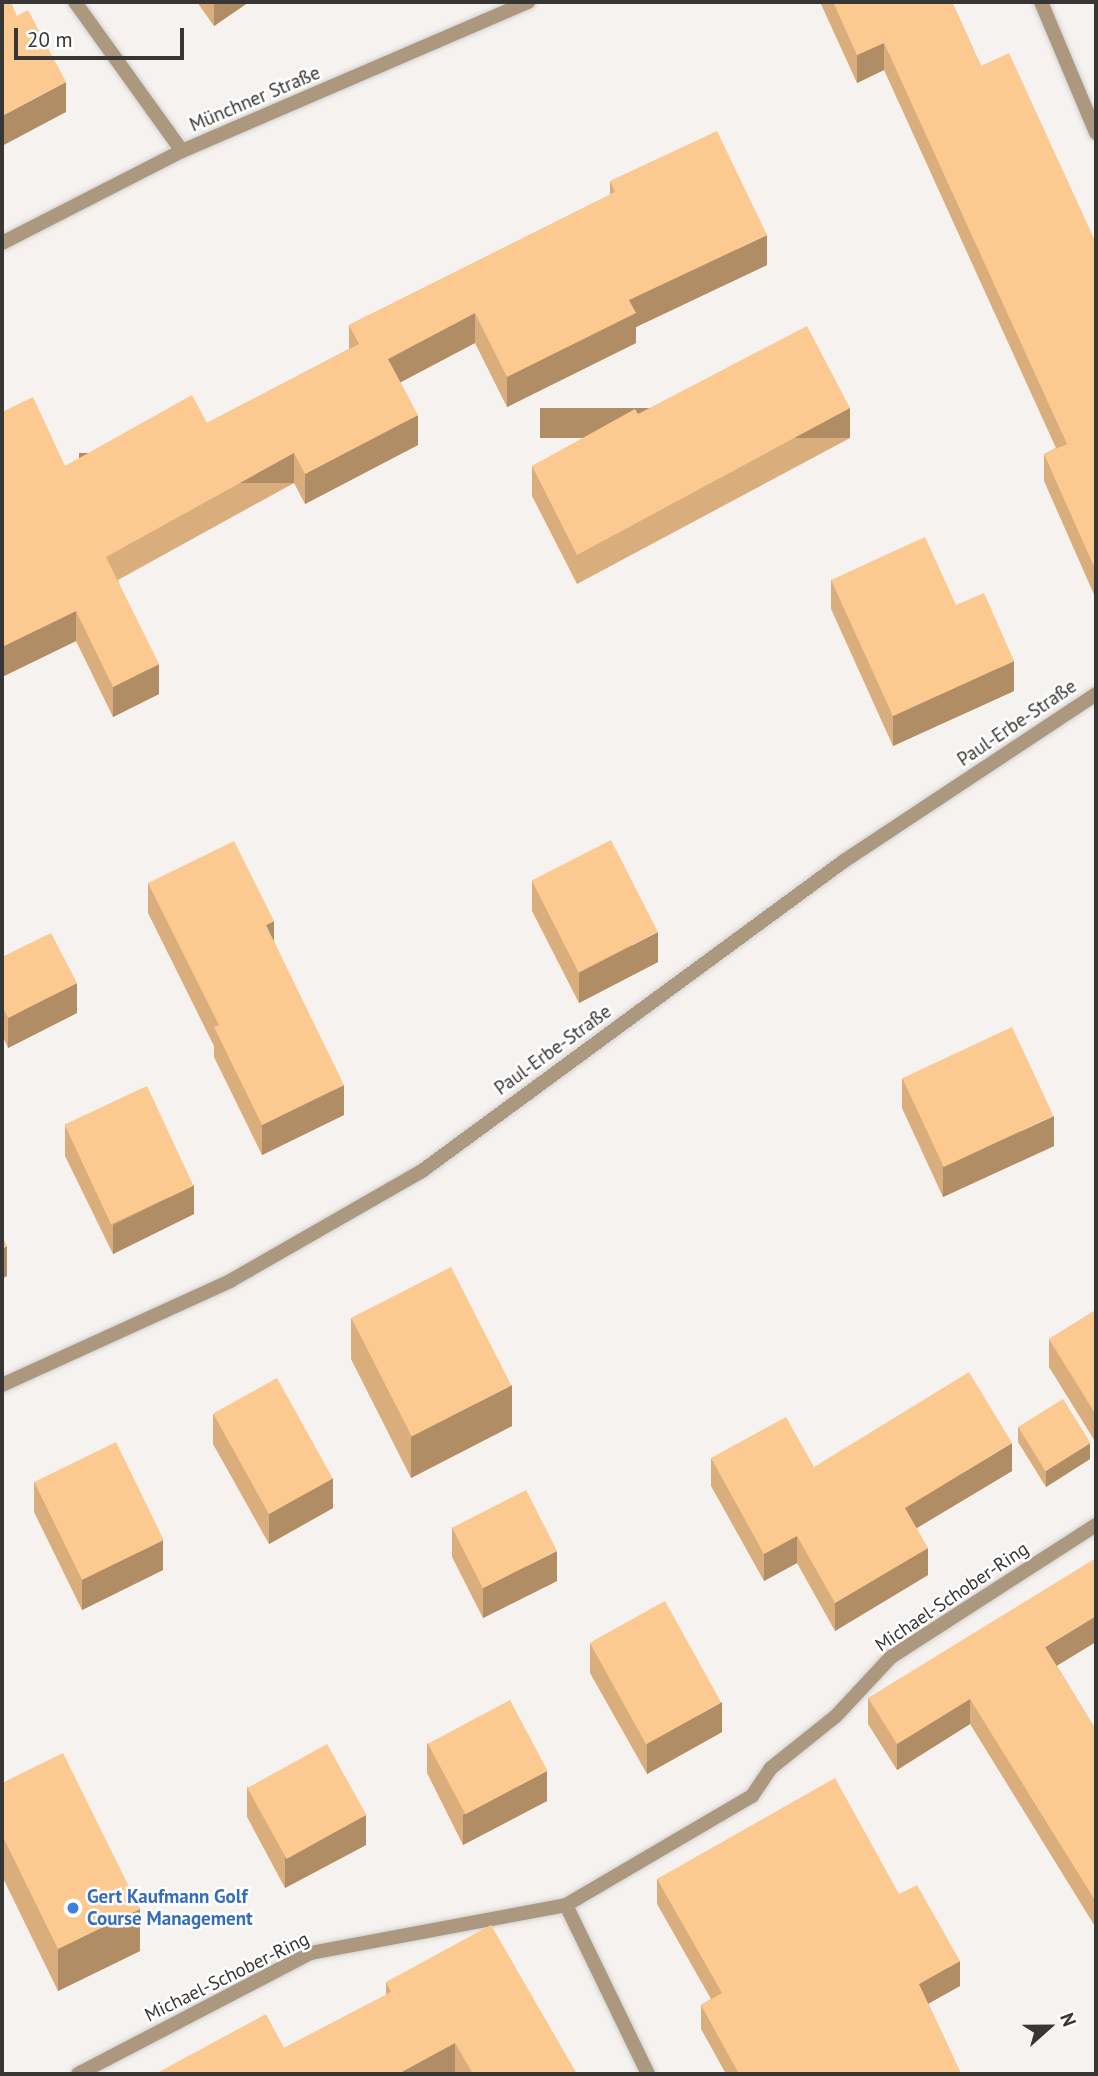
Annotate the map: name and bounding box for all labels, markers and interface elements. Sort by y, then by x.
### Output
scale bar [18,14,187,58]
text: 20 m [27,26,73,53]
street label: Münchner Straße [186,61,324,137]
street label: Paul-Erbe-Straße [953,675,1081,771]
street label: Paul-Erbe-Straße [490,1000,616,1100]
street label: Michael-Schober-Ring [871,1537,1033,1657]
place label: Gert Kaufmann Golf Course Management [87,1886,253,1930]
marker: Gert Kaufmann Golf Course Management [65,1900,81,1916]
street label: Michael-Schober-Ring [141,1927,313,2027]
north arrow [1014,1992,1084,2062]
text: N [1055,2009,1082,2030]

